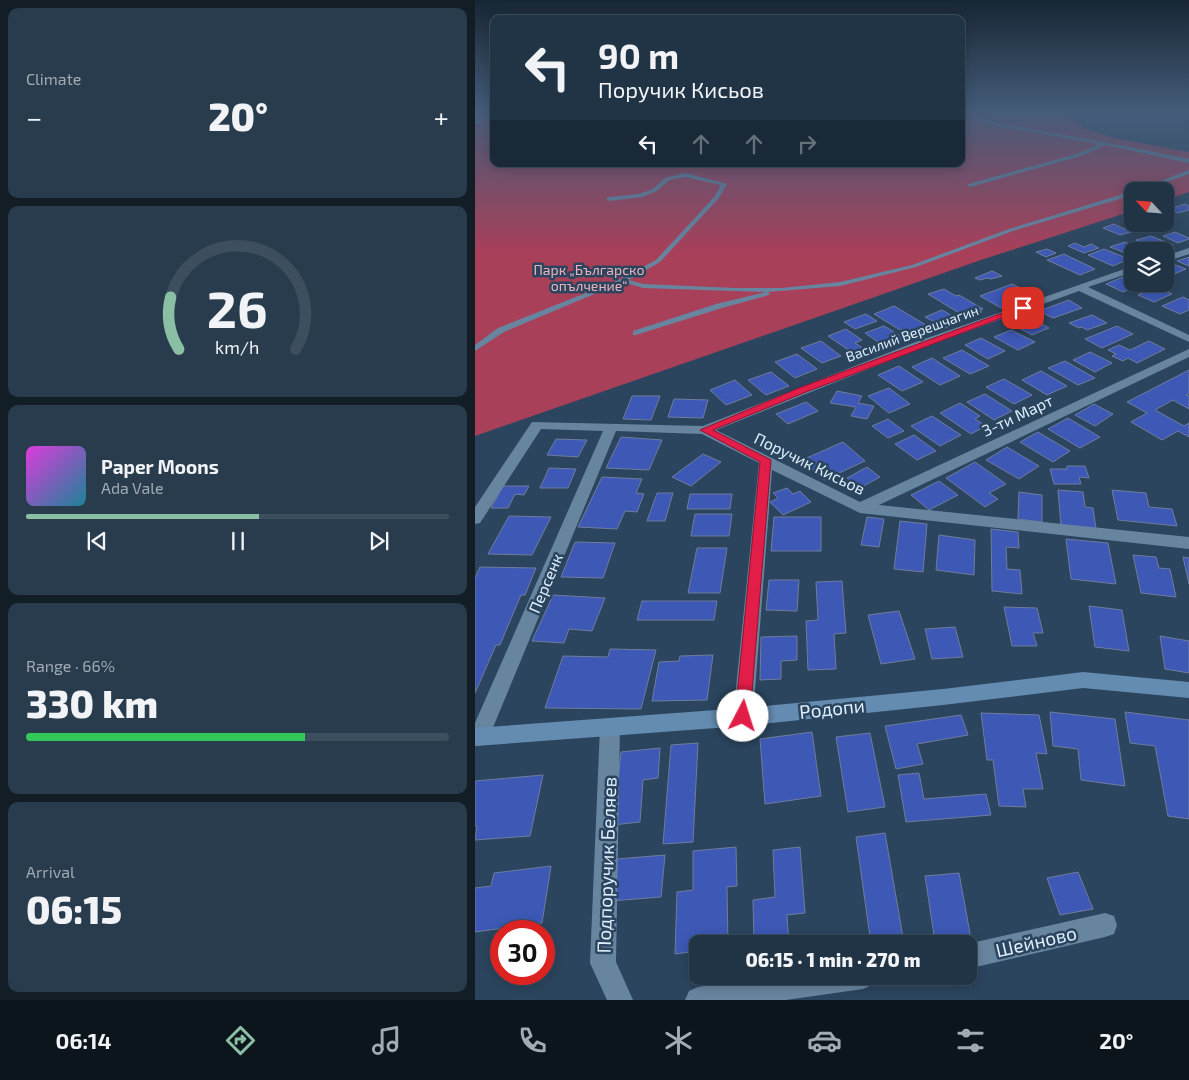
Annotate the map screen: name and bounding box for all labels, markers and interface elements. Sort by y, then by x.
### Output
text: 90 m [598,34,679,76]
icon: left [515,35,580,100]
text: Climate [26,69,81,88]
text: Поручик Кисьов [598,76,764,102]
text: 20° [208,93,268,139]
text: − [26,100,42,134]
text: + [434,100,449,134]
icon: left [634,130,662,158]
icon: ahead [687,130,715,158]
icon: ahead [740,130,768,158]
icon: right [793,130,821,158]
north arrow [1124,182,1174,232]
map controls [1124,182,1174,292]
button: layers [1124,242,1174,292]
park label: Парк „Българско опълчение“ [533,261,645,294]
text: 26 [207,276,268,338]
pin [1002,287,1044,329]
icon: arrive [1009,294,1037,322]
street label: Василий Верешчагин [843,301,981,365]
text: km/h [215,336,260,358]
street label: 3-ти Март [978,390,1056,440]
street label: Поручик Кисьов [751,428,868,499]
text: Paper Moons [101,455,219,478]
text: Ada Vale [101,478,164,497]
icon: previous [83,527,111,555]
icon: pause [224,527,252,555]
icon: next [365,527,393,555]
street label: Персенк [524,550,566,616]
text: Range · 66% [26,656,115,675]
text: 330 km [26,680,158,726]
position arrow [716,689,768,741]
street label: Родопи [798,693,866,723]
street label: Подпоручик Беляев [591,776,622,954]
text: Arrival [26,862,75,881]
text: 06:15 [26,886,122,932]
speed limit sign: 30 [490,920,555,985]
street label: Шейново [993,921,1079,961]
text: 06:15 · 1 min · 270 m [745,948,921,971]
icon: directions [223,1023,258,1058]
icon: music [369,1023,404,1058]
icon: phone [515,1023,550,1058]
icon: climate [661,1023,696,1058]
icon: car [807,1023,842,1058]
icon: filters [953,1023,988,1058]
text: 06:14 [56,1027,112,1053]
text: 20° [1099,1027,1133,1053]

